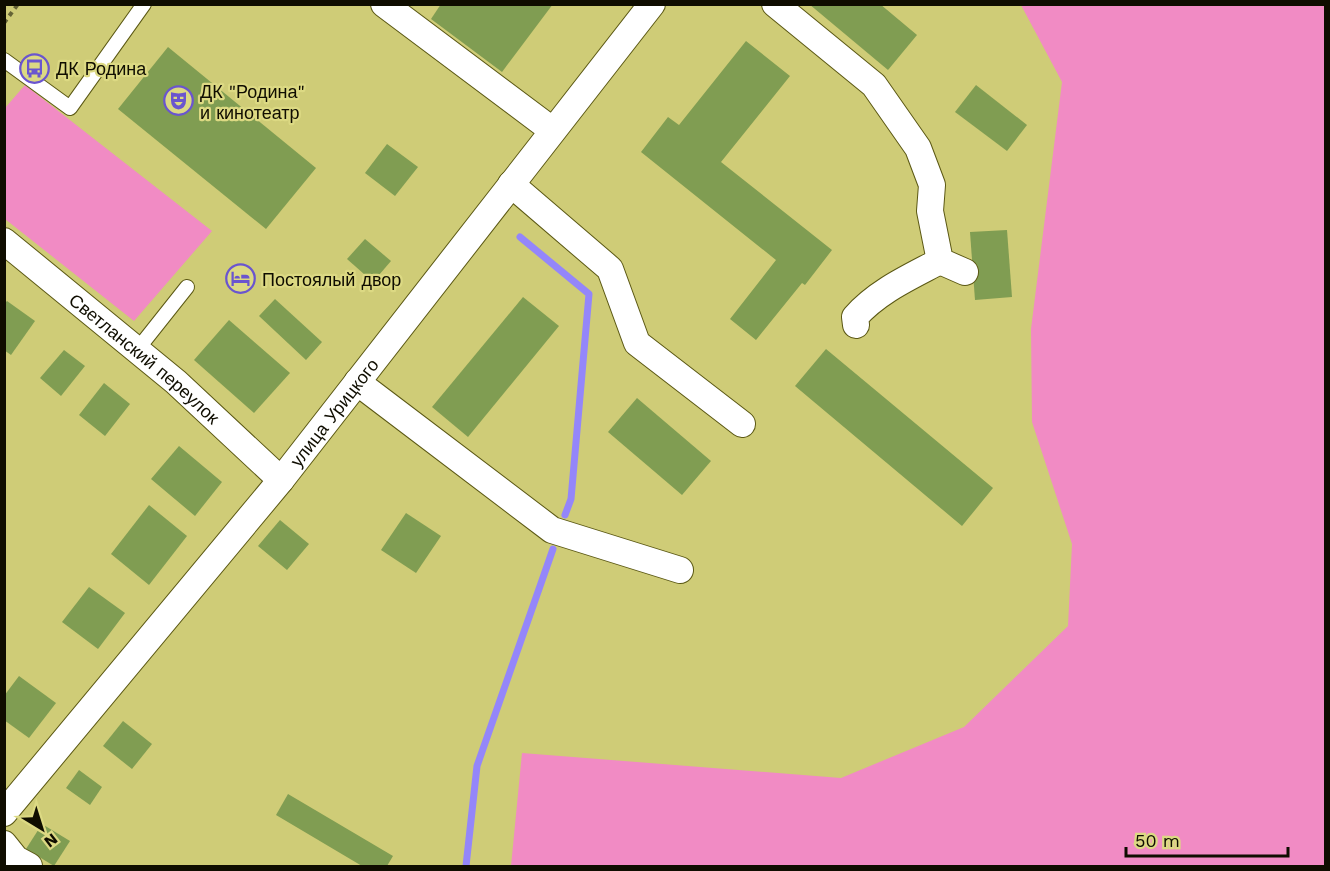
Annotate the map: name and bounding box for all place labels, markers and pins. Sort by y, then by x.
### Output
bus stop icon: ДК Родина [19,52,51,84]
place label: ДК Родина [56,58,147,79]
place label: ДК "Родина" и кинотеатр [200,81,305,123]
theatre icon: ДК "Родина" и кинотеатр [163,85,195,117]
hotel icon: Постоялый двор [225,263,257,295]
place label: Постоялый двор [262,269,401,290]

